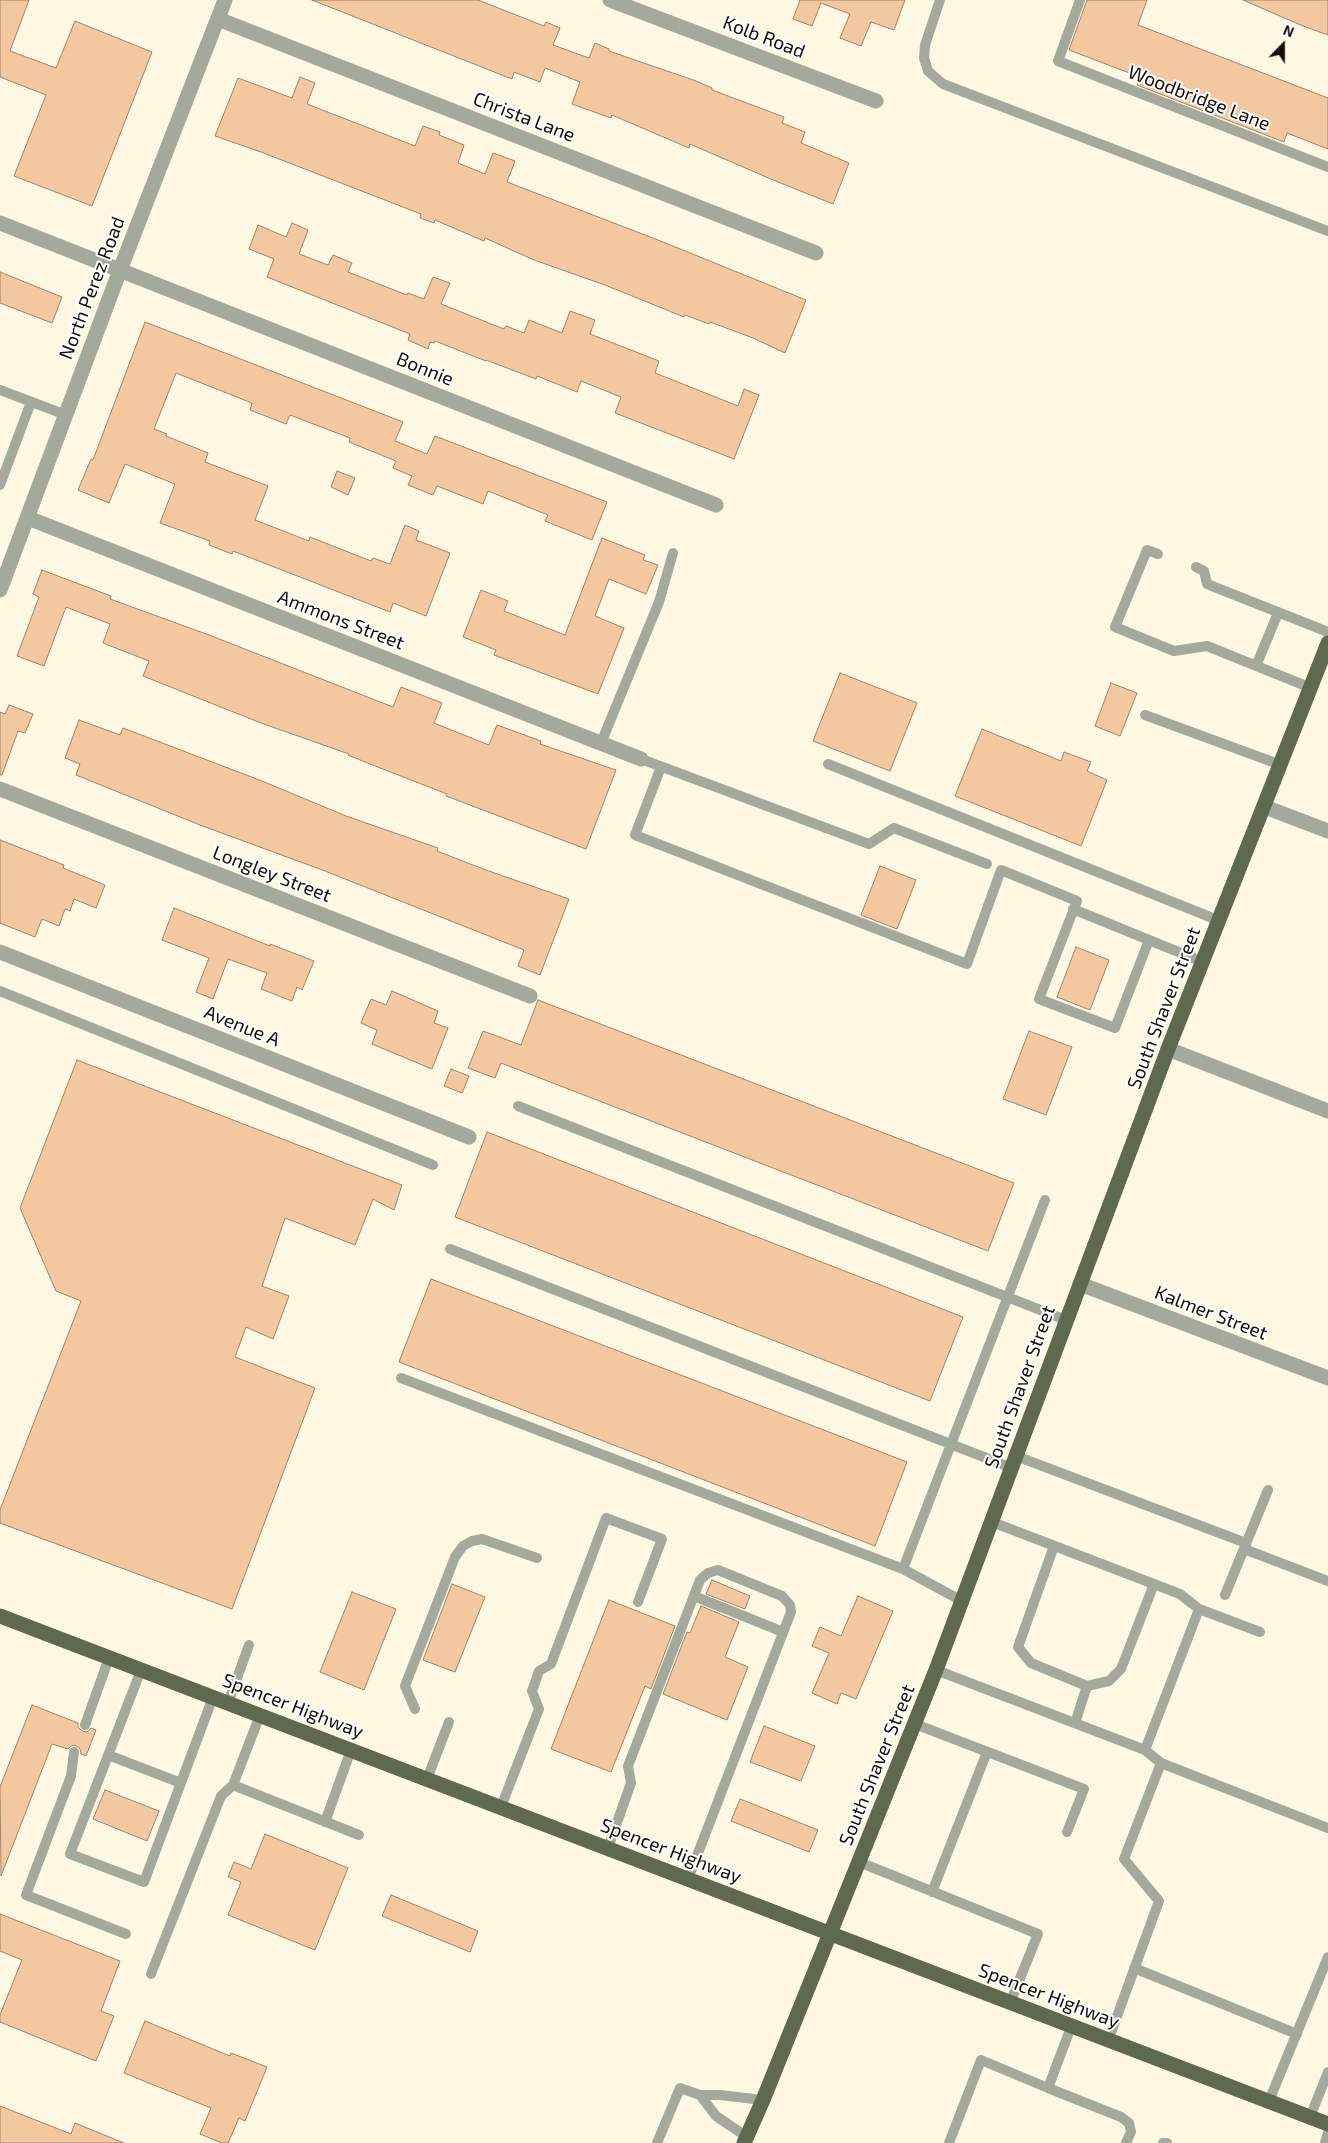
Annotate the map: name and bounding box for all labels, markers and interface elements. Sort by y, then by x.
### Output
street label: Kolb Road [720,11,808,63]
north arrow [1258,20,1308,70]
text: N [1281,21,1297,40]
street label: Woodbridge Lane [1125,60,1273,136]
street label: Christa Lane [470,87,578,147]
street label: North Perez Road [54,213,130,363]
street label: Bonnie [393,347,457,391]
street label: Ammons Street [275,585,407,655]
street label: Longley Street [210,841,334,907]
street label: South Shaver Street [1123,924,1205,1092]
street label: Avenue A [201,1000,283,1052]
street label: Kalmer Street [1151,1281,1271,1345]
street label: South Shaver Street [980,1302,1060,1472]
street label: Spencer Highway [219,1669,367,1743]
street label: South Shaver Street [834,1681,920,1849]
street label: Spencer Highway [597,1814,745,1888]
street label: Spencer Highway [975,1959,1123,2033]

